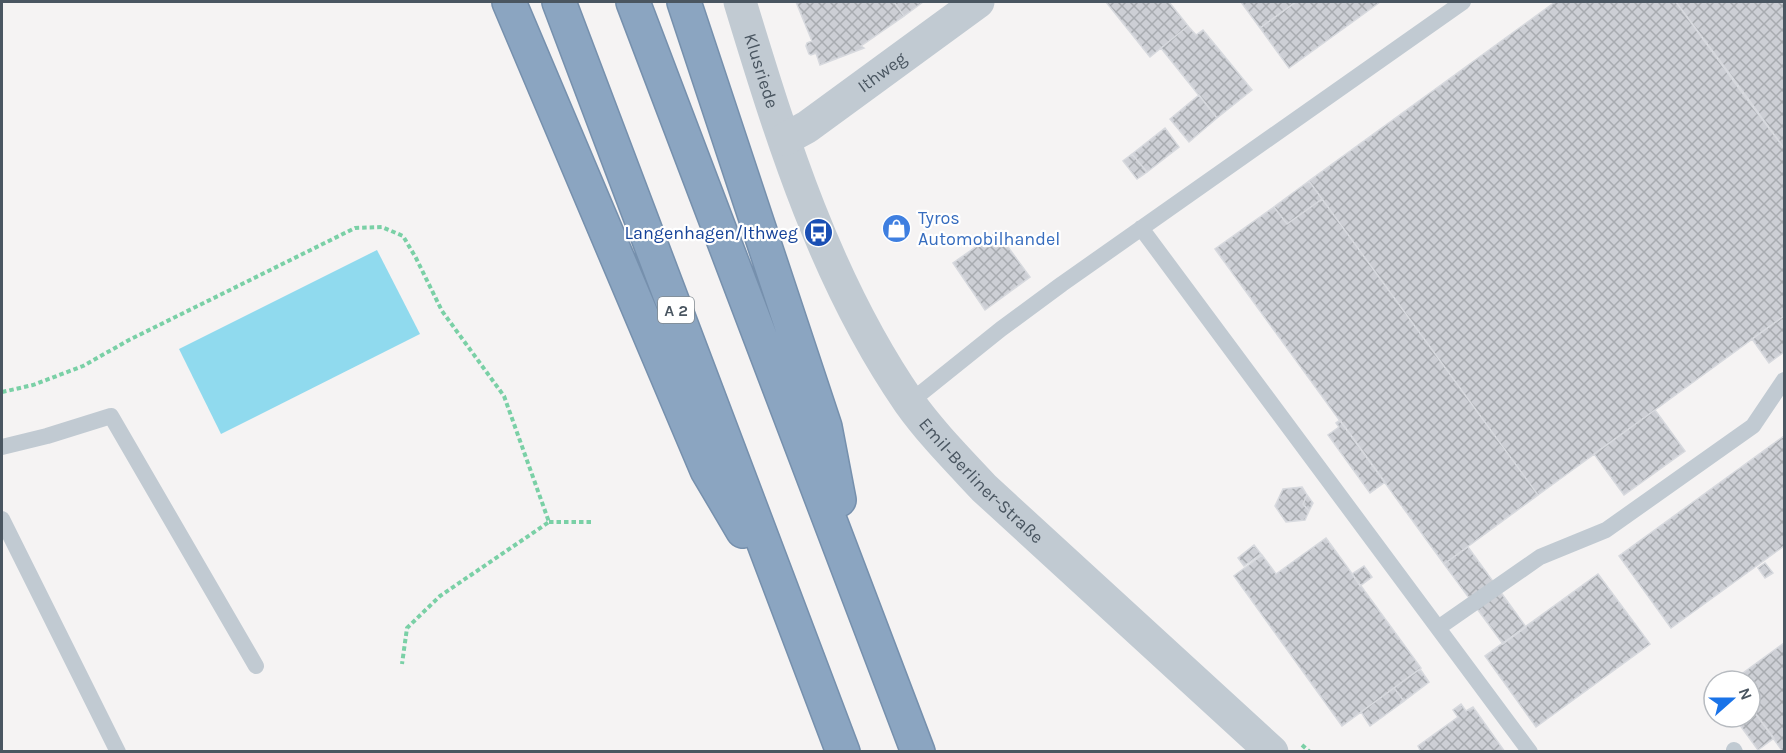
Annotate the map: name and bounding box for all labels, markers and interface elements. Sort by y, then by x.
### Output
street label: Klusriede [739,31,784,111]
street label: Ithweg [853,47,911,97]
place label: Tyros Automobilhandel [918,207,1060,250]
shop icon: Tyros Automobilhandel [881,212,913,244]
bus stop icon: Langenhagen/Ithweg [803,217,835,249]
place label: Langenhagen/Ithweg [625,222,798,244]
road number: A 2 [658,297,694,323]
street label: Emil-Berliner-Straße [914,413,1048,548]
north arrow [1702,669,1762,729]
text: N [1735,685,1756,703]

